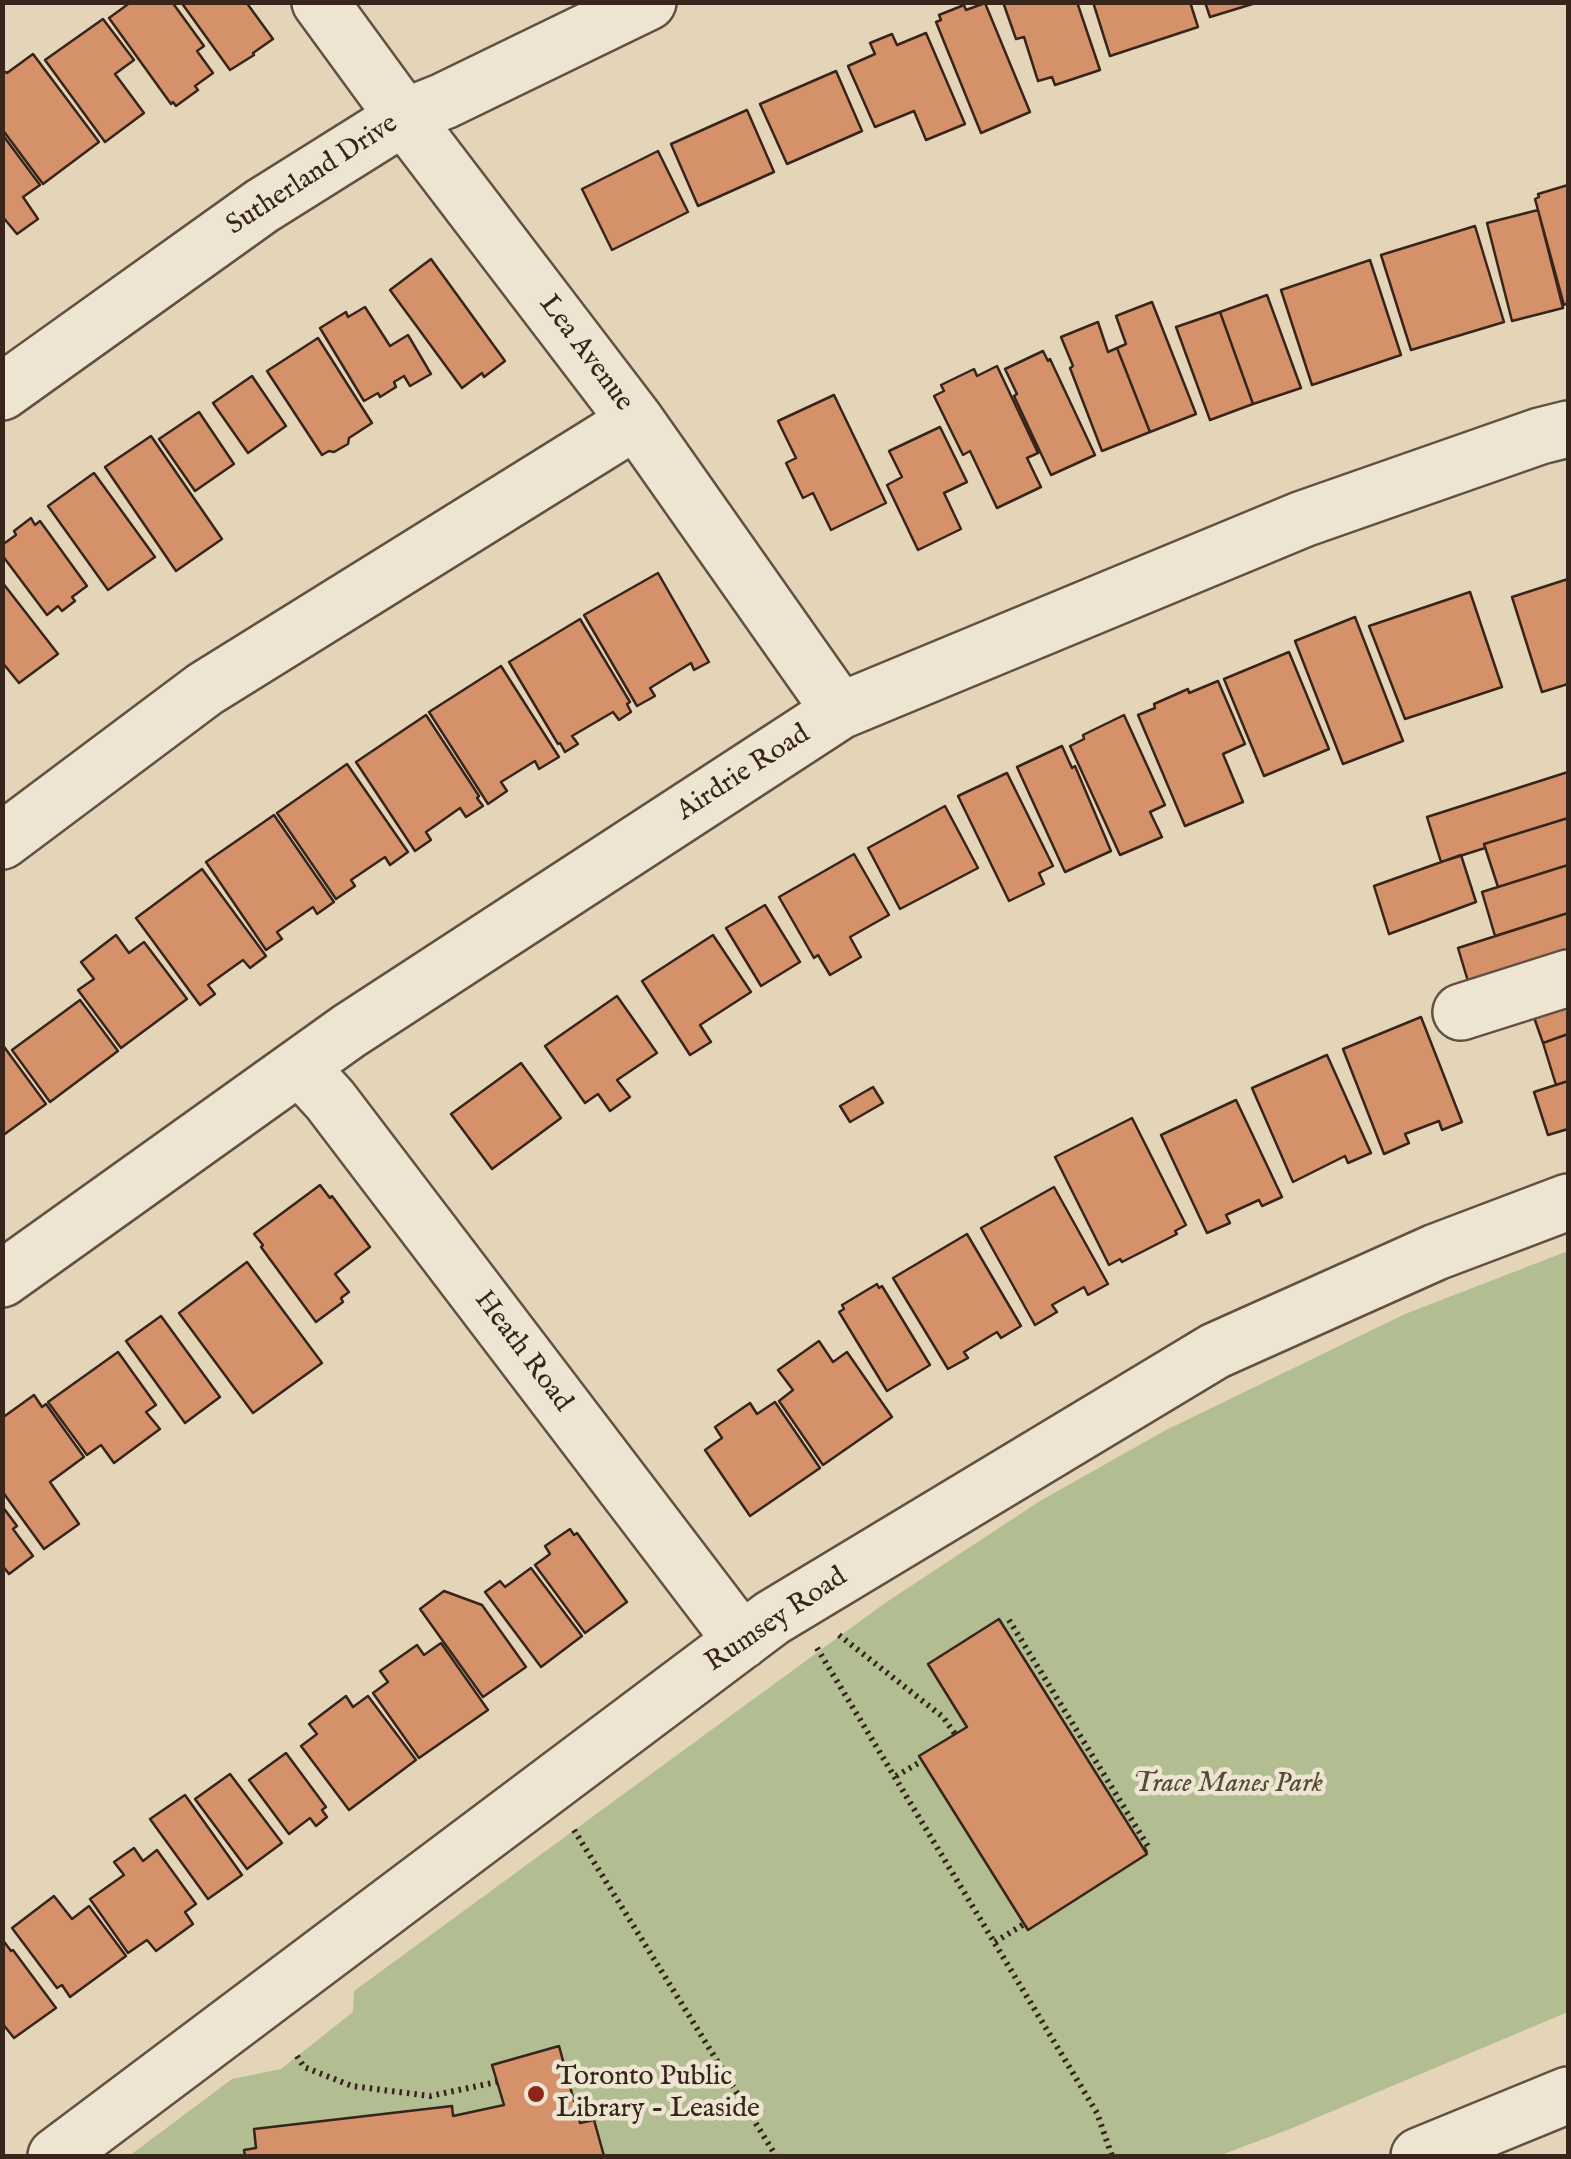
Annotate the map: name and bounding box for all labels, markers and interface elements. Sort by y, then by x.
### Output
street label: Sutherland Drive [221,108,405,244]
street label: Lea Avenue [530,289,640,419]
street label: Airdrie Road [671,719,817,829]
street label: Heath Road [466,1285,578,1419]
street label: Rumsey Road [700,1561,854,1681]
park label: Trace Manes Park [1133,1768,1323,1802]
place label: Toronto Public Library - Leaside [556,2061,760,2127]
marker: Toronto Public Library - Leaside [525,2083,547,2105]

